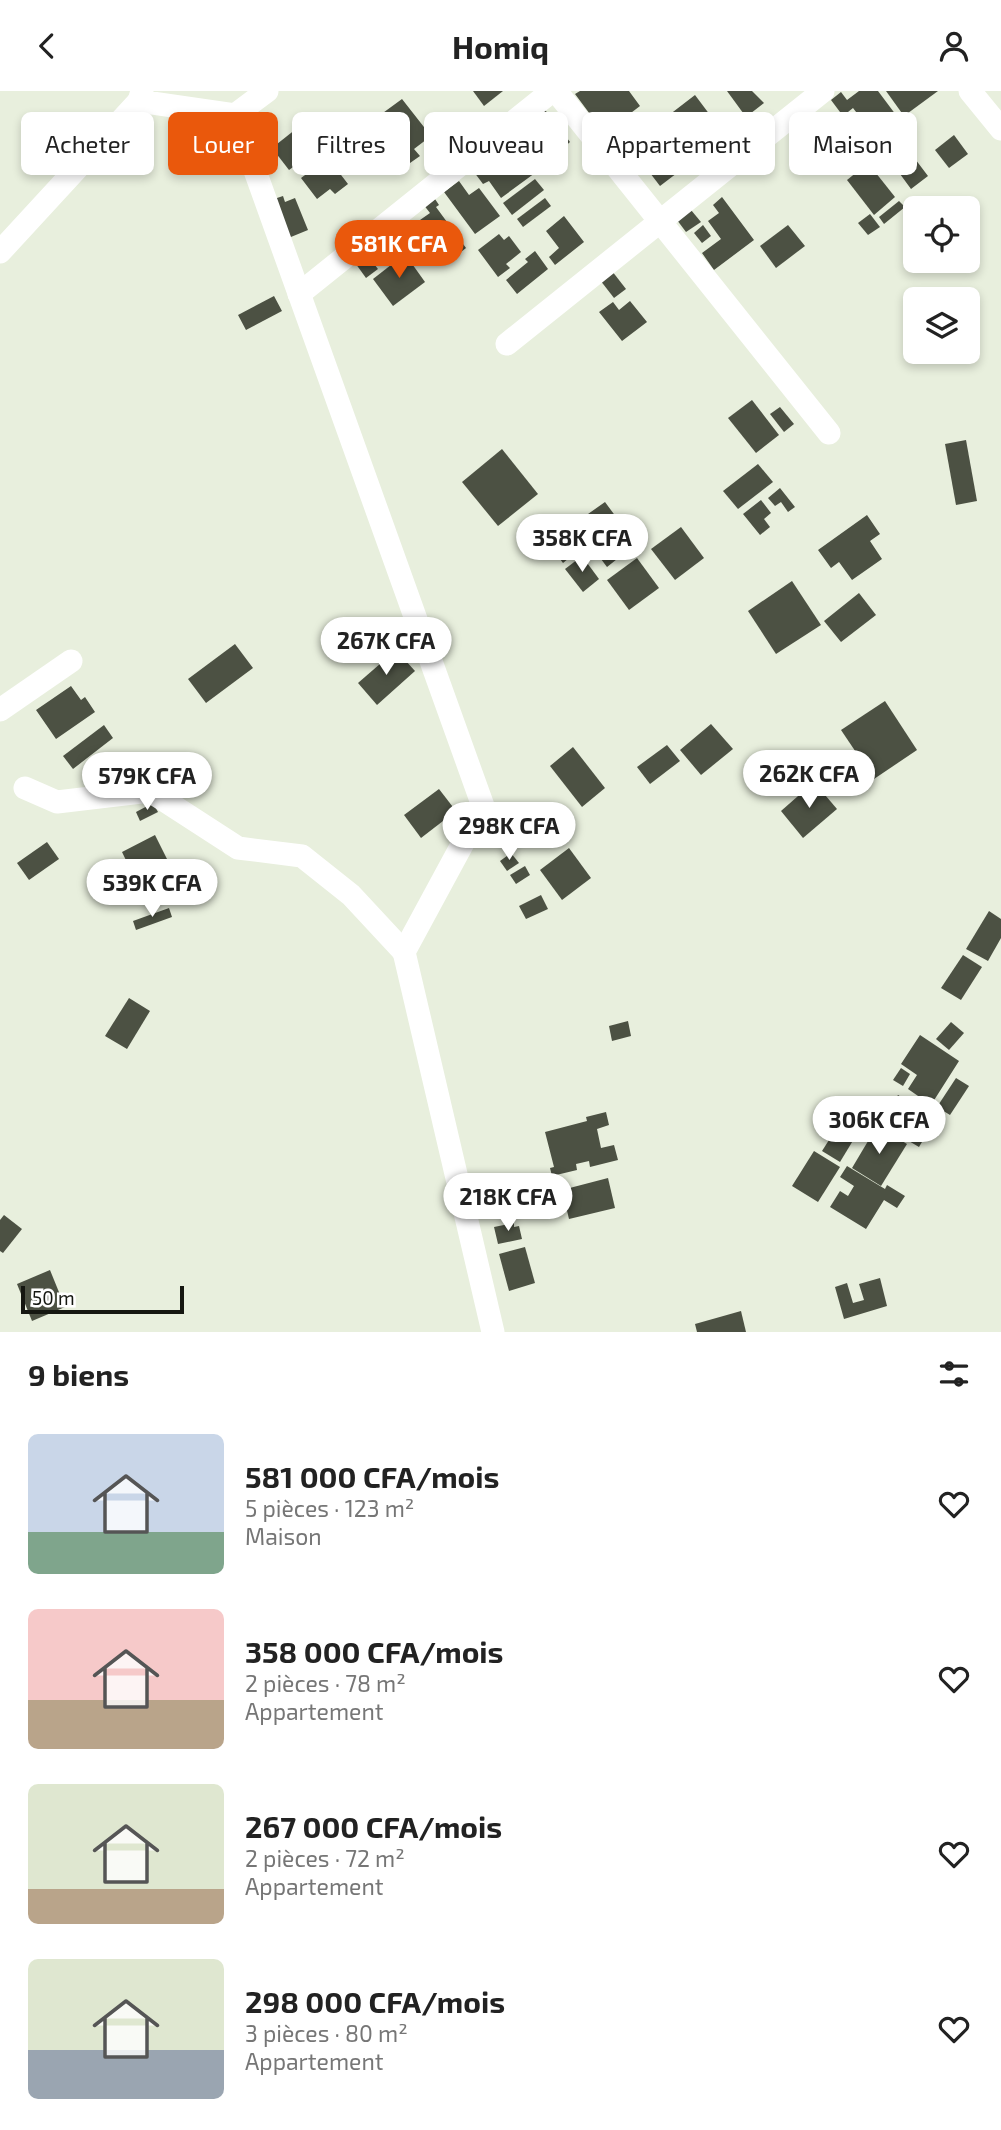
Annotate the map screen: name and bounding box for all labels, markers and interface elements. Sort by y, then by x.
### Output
icon: back [28,27,66,65]
text: Homiq [452,27,549,65]
icon: person [935,27,973,65]
chip: Acheter [21,112,154,175]
chip: Louer [168,112,278,175]
chip: Filtres [292,112,410,175]
chip: Nouveau [424,112,568,175]
chip: Appartement [582,112,775,175]
chip: Maison [789,112,917,175]
map controls [903,196,980,364]
button: locate [903,196,980,273]
pin: 581K CFA [327,221,471,280]
text: 581K CFA [351,229,447,257]
button: layers [903,287,980,364]
pin: 358K CFA [510,515,654,574]
text: 358K CFA [532,523,632,551]
pin: 267K CFA [314,617,458,677]
text: 267K CFA [337,626,435,654]
pin: 262K CFA [737,751,881,810]
pin: 579K CFA [75,753,219,812]
text: 262K CFA [759,759,859,787]
text: 579K CFA [98,761,196,789]
pin: 298K CFA [437,803,581,862]
text: 298K CFA [459,811,559,839]
pin: 539K CFA [80,859,224,919]
text: 539K CFA [103,868,201,896]
pin: 306K CFA [807,1097,951,1156]
text: 306K CFA [829,1105,929,1133]
pin: 218K CFA [436,1173,580,1233]
text: 218K CFA [459,1182,557,1210]
scale bar [21,1283,184,1315]
text: 50 m [32,1286,75,1309]
icon: filters [935,1355,973,1393]
text: 9 biens [28,1356,129,1392]
text: 581 000 CFA/mois [245,1458,500,1494]
icon: home [84,1462,168,1546]
icon: heart [935,1485,973,1523]
text: 5 pièces · 123 m² [245,1494,414,1522]
text: Maison [245,1522,322,1550]
text: 358 000 CFA/mois [245,1633,504,1669]
icon: home [84,1637,168,1721]
icon: heart [935,1660,973,1698]
text: 2 pièces · 78 m² [245,1669,406,1697]
text: Appartement [245,1697,384,1725]
text: 267 000 CFA/mois [245,1808,502,1844]
icon: home [84,1812,168,1896]
icon: heart [935,1835,973,1873]
text: 2 pièces · 72 m² [245,1844,405,1872]
text: Appartement [245,1872,384,1900]
text: 298 000 CFA/mois [245,1983,505,2019]
icon: home [84,1987,168,2071]
icon: heart [935,2010,973,2048]
text: 3 pièces · 80 m² [245,2019,408,2047]
text: Appartement [245,2047,384,2075]

